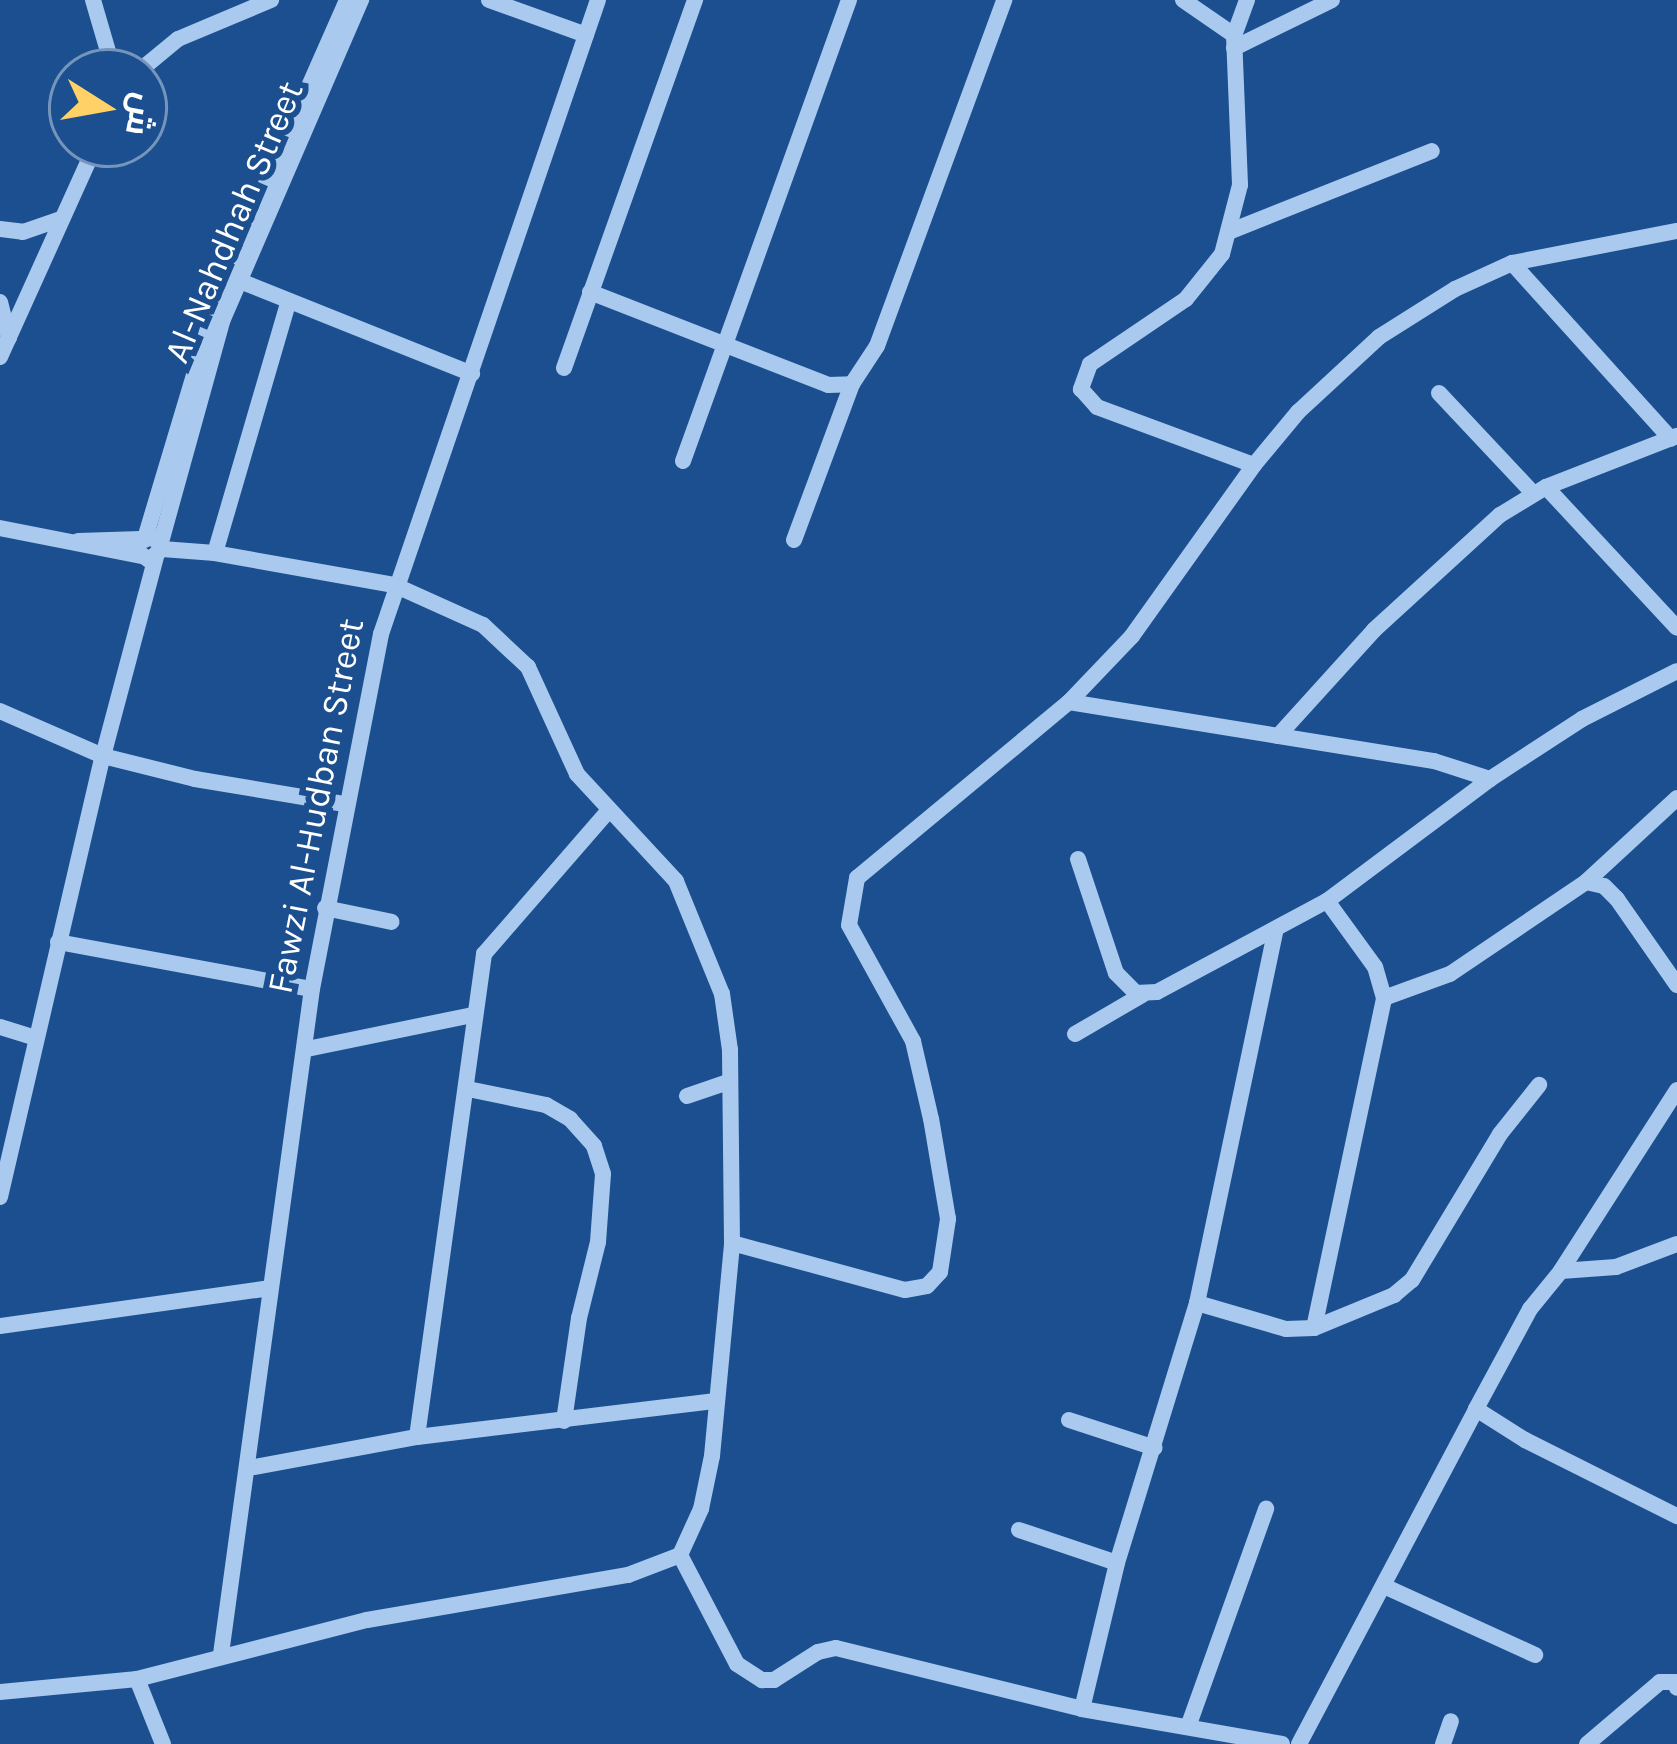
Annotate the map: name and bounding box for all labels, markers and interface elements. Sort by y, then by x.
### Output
north arrow [48,48,168,168]
street label: Al-Nahdhah Street [155,75,313,369]
text: ش [118,90,163,139]
street label: Fawzi Al-Hudban Street [258,615,374,997]

